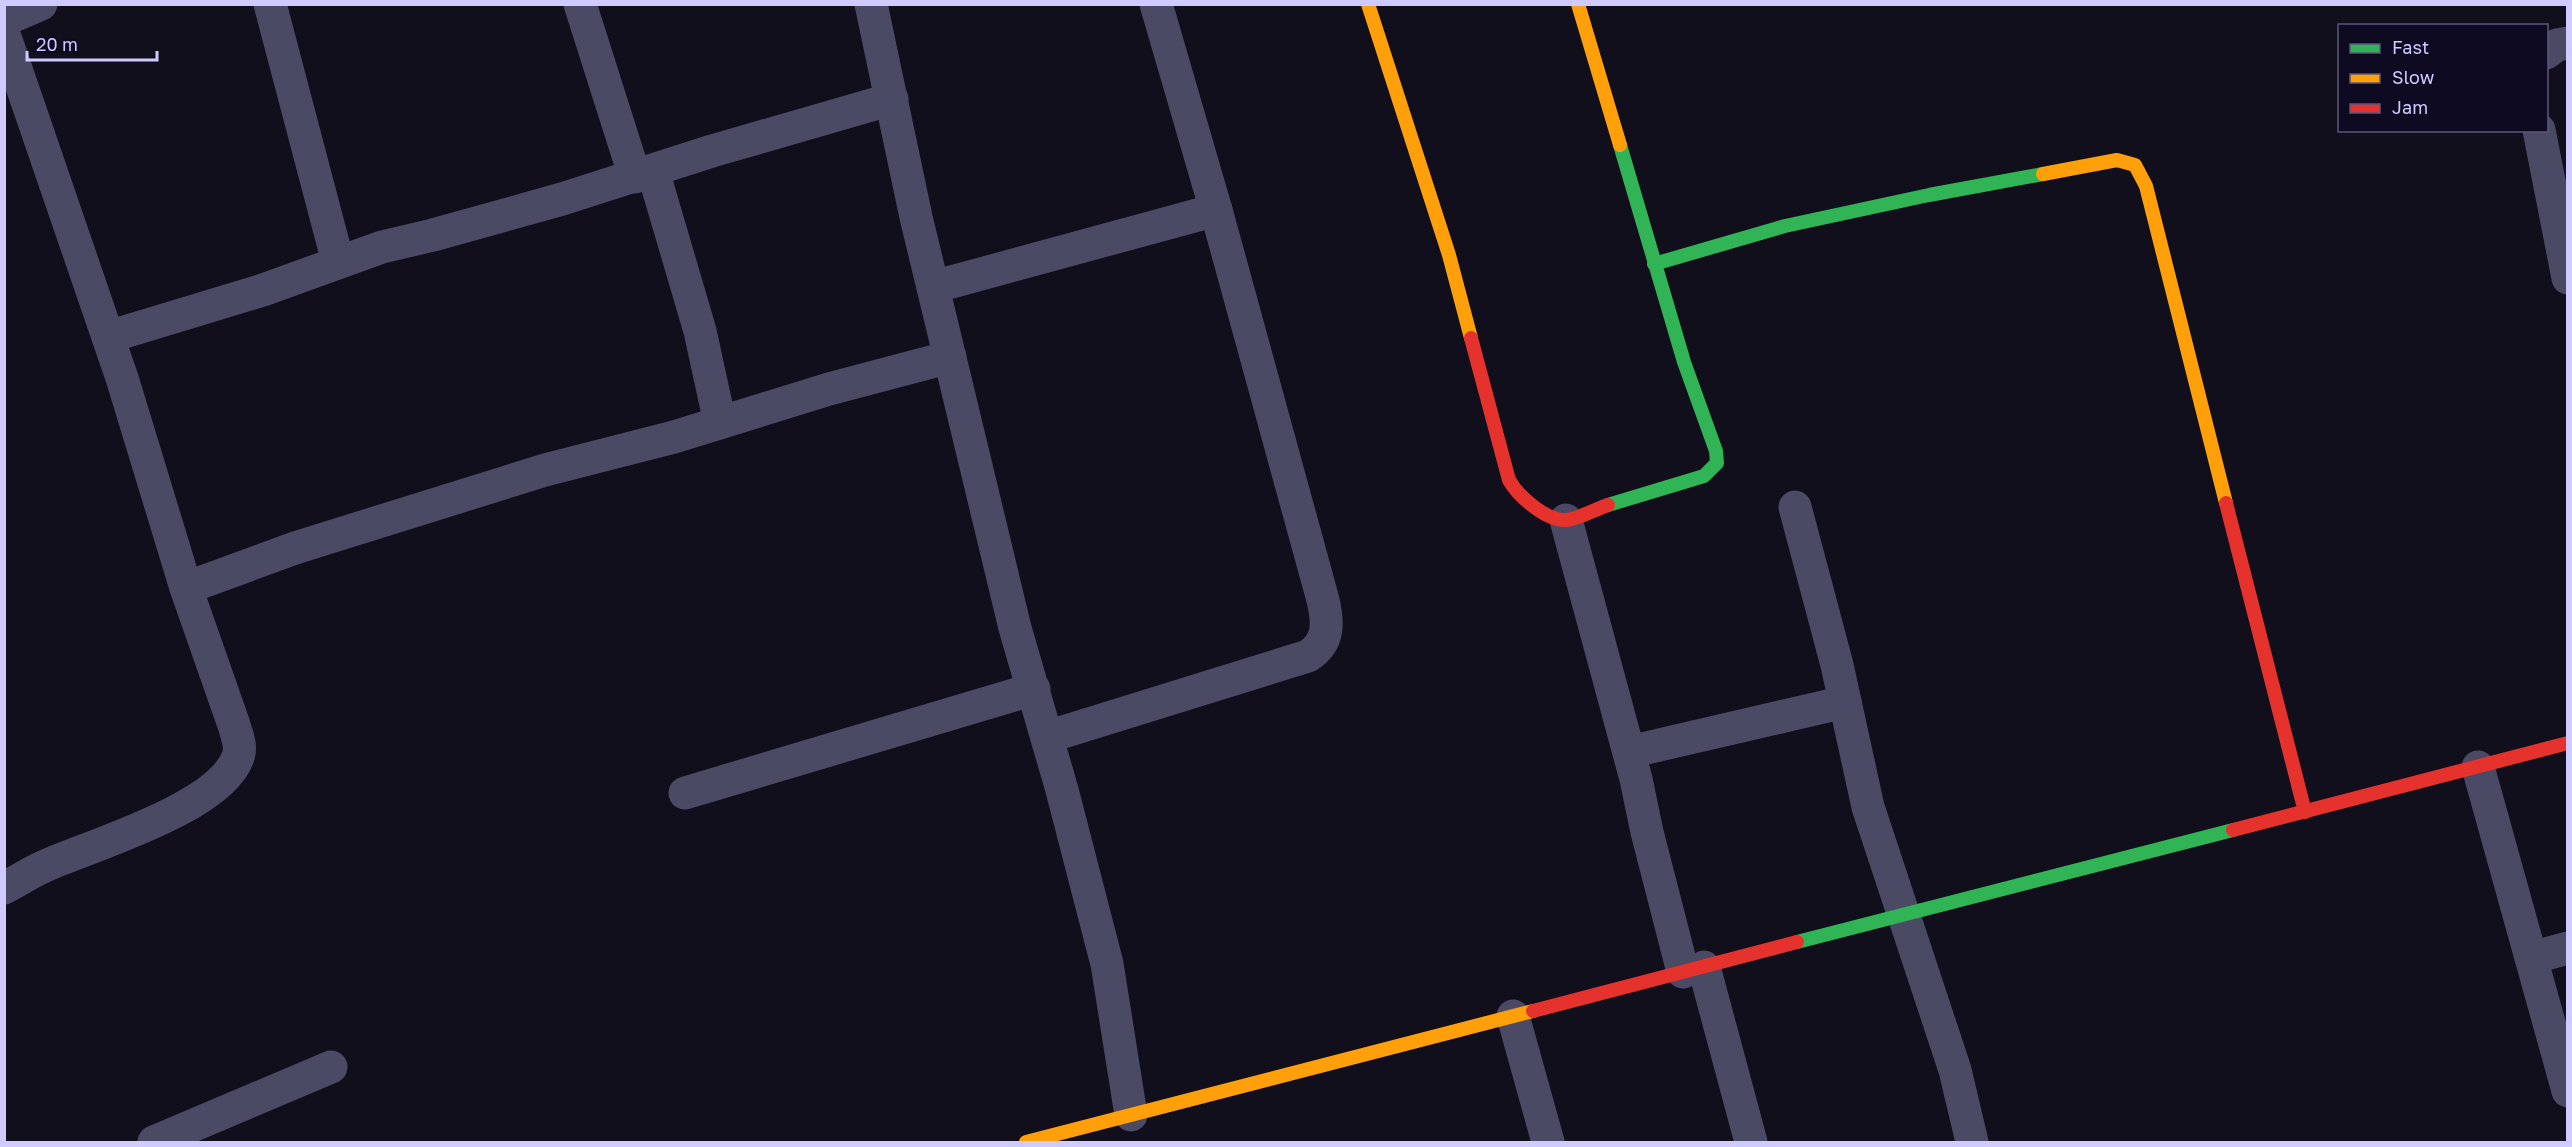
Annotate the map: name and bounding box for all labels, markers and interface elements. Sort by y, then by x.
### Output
scale bar [27,24,158,62]
legend [2338,24,2548,132]
text: 20 m [36,33,78,55]
text: Fast [2392,36,2429,58]
text: Slow [2392,66,2435,88]
text: Jam [2392,96,2428,118]

